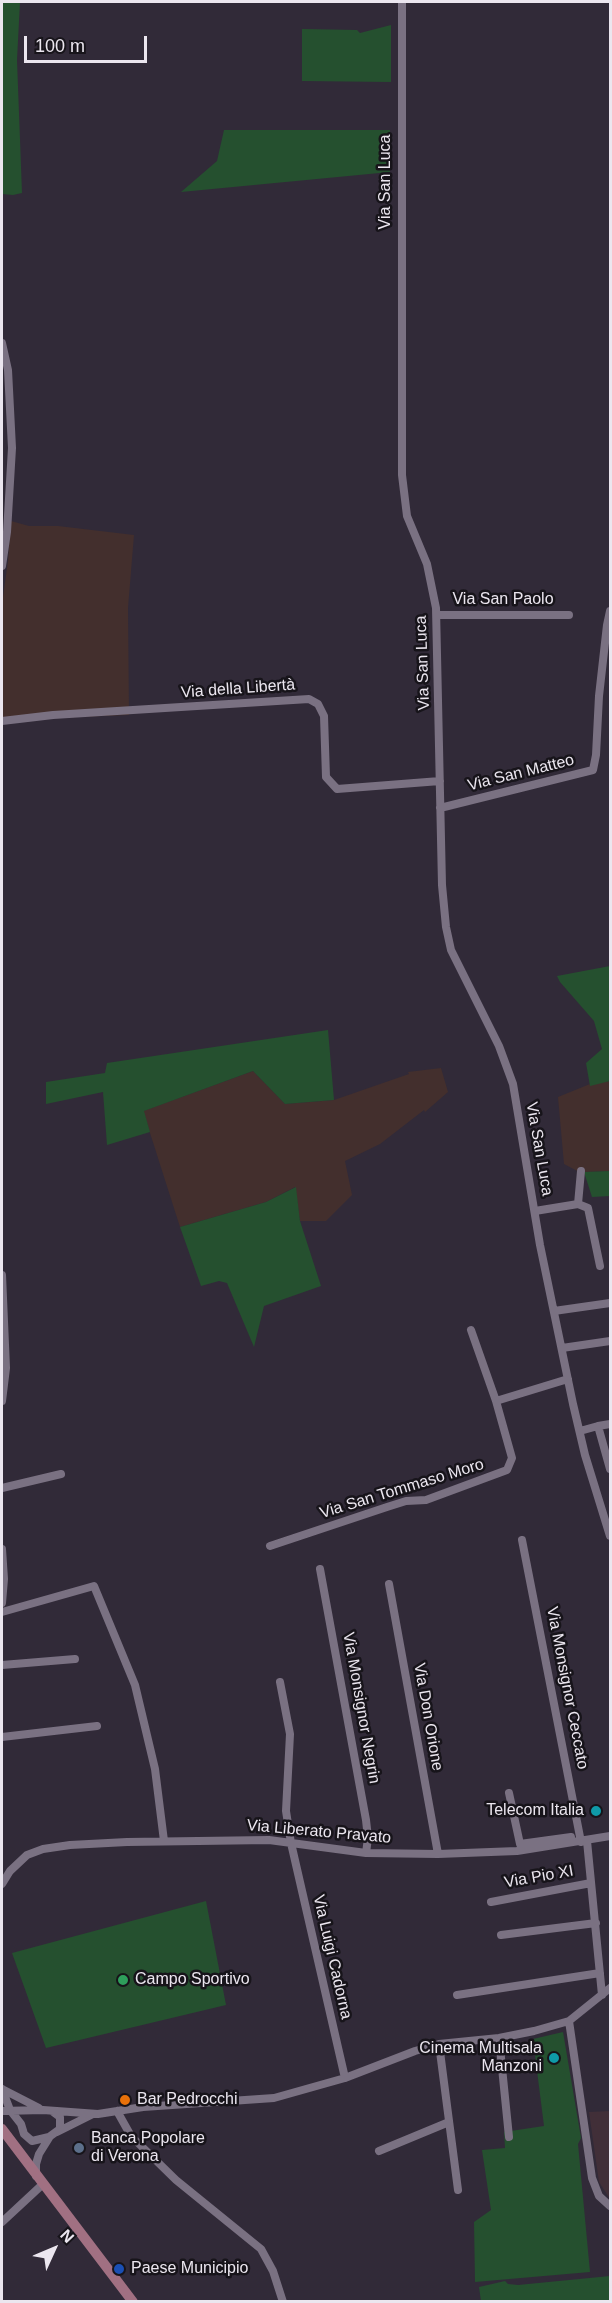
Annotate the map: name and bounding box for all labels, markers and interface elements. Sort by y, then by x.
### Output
scale bar [27,24,150,62]
text: 100 m [35,36,85,56]
street label: Via San Luca [376,135,396,229]
street label: Via San Paolo [452,590,554,610]
street label: Via San Luca [412,615,434,711]
street label: Via della Libertà [180,675,296,703]
street label: Via San Matteo [466,750,576,796]
street label: Via San Luca [521,1101,557,1197]
street label: Via San Tommaso Moro [318,1455,486,1523]
street label: Via Monsignor Ceccato [542,1605,592,1771]
street label: Via Monsignor Negrin [338,1631,384,1785]
street label: Via Don Orione [409,1662,447,1772]
place label: Telecom Italia [486,1801,584,1821]
marker: Telecom Italia [589,1804,603,1818]
street label: Via Liberato Pravato [246,1816,392,1848]
street label: Via Pio XI [503,1861,575,1893]
street label: Via Luigi Cadorna [308,1893,356,2021]
place label: Campo Sportivo [135,1970,250,1990]
marker: Campo Sportivo [116,1973,130,1987]
place label: Cinema Multisala Manzoni [419,2039,542,2077]
marker: Cinema Multisala Manzoni [547,2051,561,2065]
place label: Bar Pedrocchi [137,2090,237,2110]
marker: Bar Pedrocchi [118,2093,132,2107]
place label: Banca Popolare di Verona [91,2129,205,2167]
marker: Banca Popolare di Verona [72,2141,86,2155]
north arrow [24,2219,84,2279]
text: N [57,2226,77,2246]
place label: Paese Municipio [131,2259,248,2279]
marker: Paese Municipio [112,2262,126,2276]

